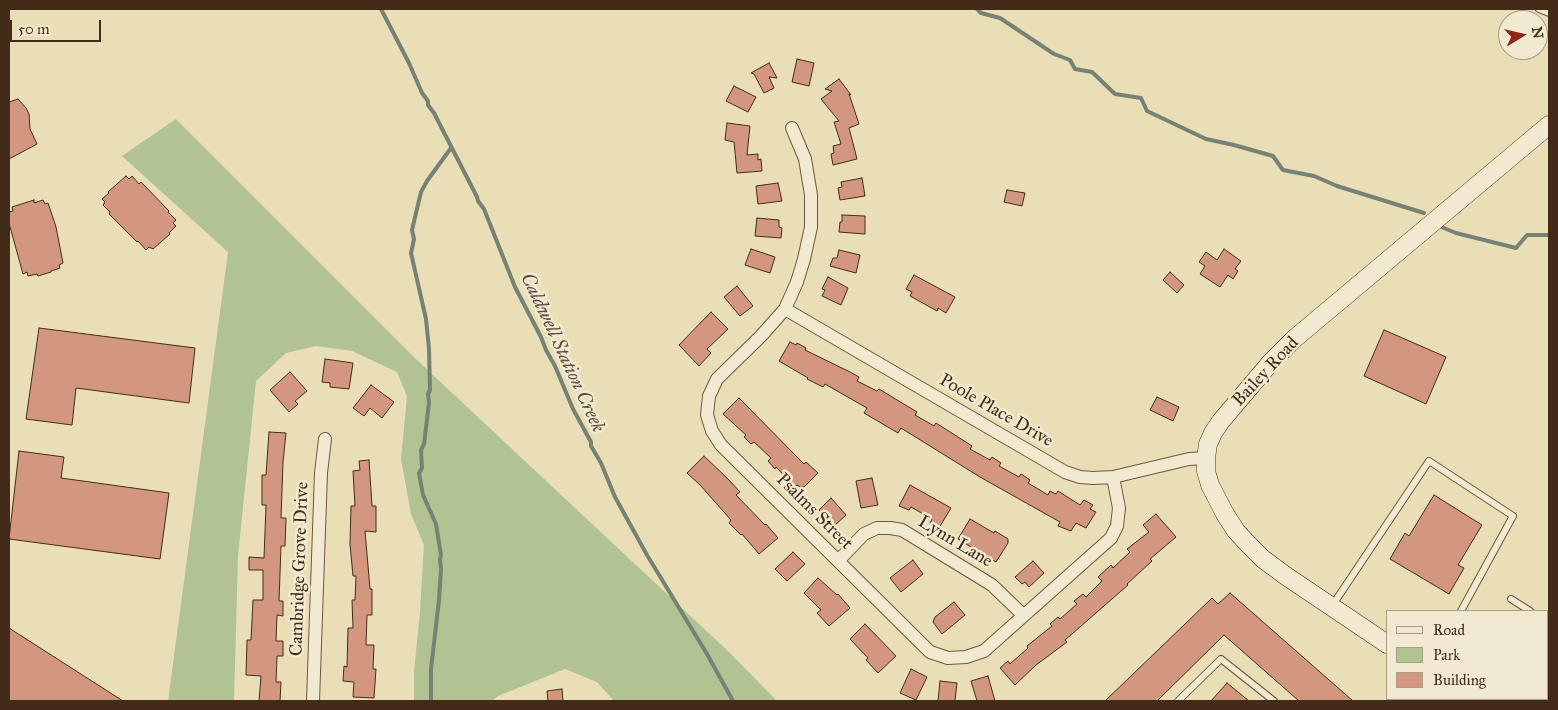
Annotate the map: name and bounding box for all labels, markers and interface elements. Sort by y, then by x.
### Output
scale bar [12,10,104,42]
north arrow [1498,10,1548,60]
text: 50 m [18,20,50,38]
text: N [1528,26,1547,40]
water label: Caldwell Station Creek [515,270,609,436]
street label: Bailey Road [1228,333,1304,411]
street label: Poole Place Drive [935,370,1057,452]
street label: Psalms Street [771,469,857,555]
street label: Cambridge Grove Drive [286,482,314,656]
street label: Lynn Lane [914,511,996,573]
legend [1386,610,1548,700]
text: Road [1433,621,1465,639]
text: Park [1433,646,1460,664]
text: Building [1433,671,1486,689]

